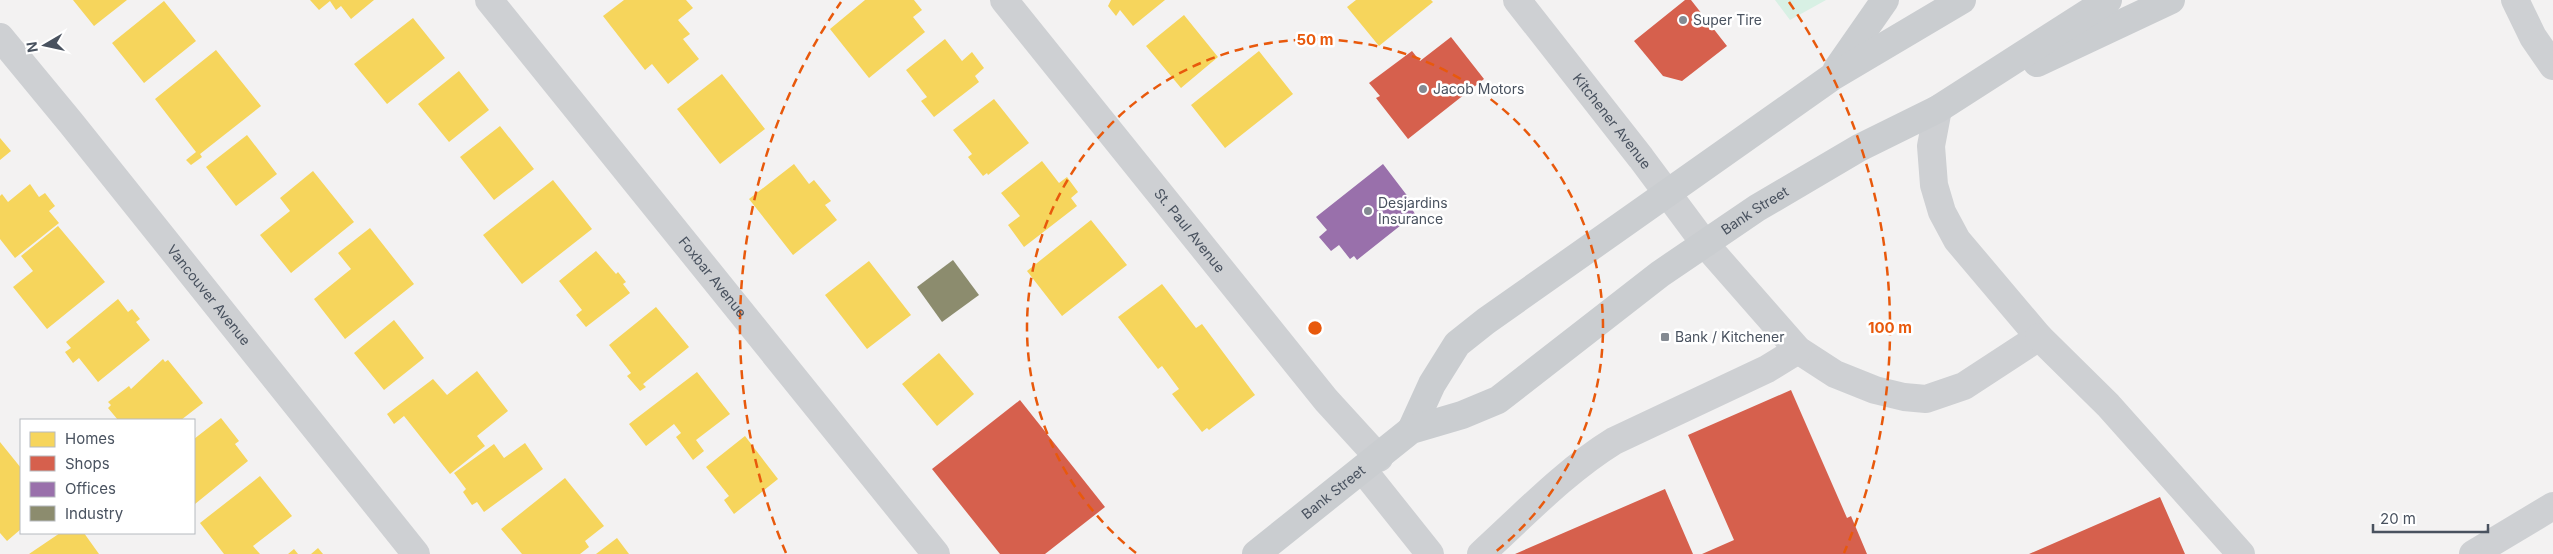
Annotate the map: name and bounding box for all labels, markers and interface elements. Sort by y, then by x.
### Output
place label: Super Tire [1693,11,1762,28]
marker: Super Tire [1677,14,1689,26]
north arrow [20,20,70,70]
text: 50 m [1297,30,1333,49]
text: N [22,41,41,54]
street label: Kitchener Avenue [1570,70,1655,172]
place label: Jacob Motors [1433,80,1524,97]
marker: Jacob Motors [1417,83,1429,95]
street label: Bank Street [1718,182,1792,238]
street label: St. Paul Avenue [1151,185,1229,276]
place label: Desjardins Insurance [1378,194,1448,227]
marker: Desjardins Insurance [1362,205,1374,217]
street label: Foxbar Avenue [675,233,750,320]
street label: Vancouver Avenue [164,241,255,349]
text: 100 m [1868,318,1912,337]
centre of rings [1306,319,1324,337]
place label: Bank / Kitchener [1675,328,1785,345]
marker: Bank / Kitchener [1659,331,1671,343]
legend [20,419,195,534]
text: Homes [65,429,115,448]
text: Shops [65,454,110,473]
street label: Bank Street [1298,461,1368,522]
text: Offices [65,479,116,498]
scale bar [2373,502,2488,534]
text: Industry [65,504,124,523]
text: 20 m [2380,509,2416,528]

